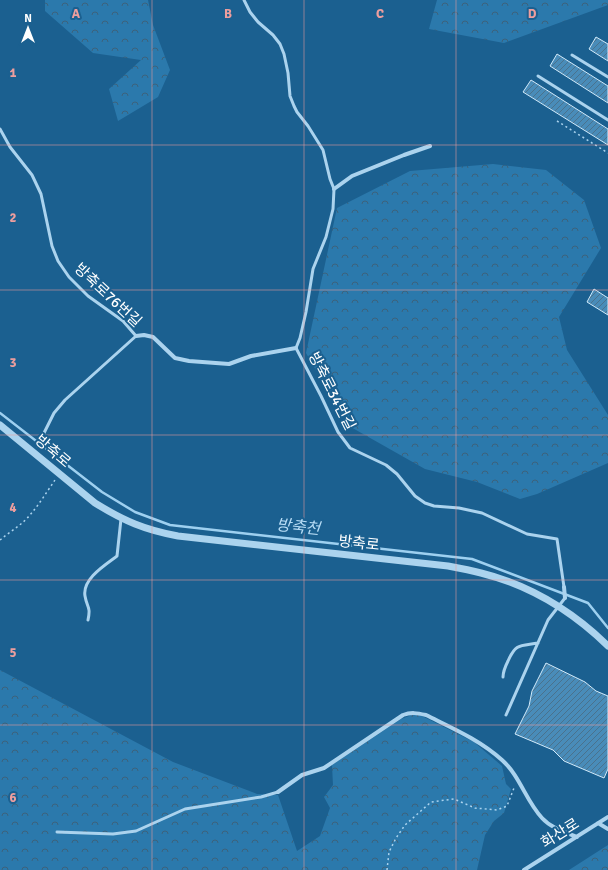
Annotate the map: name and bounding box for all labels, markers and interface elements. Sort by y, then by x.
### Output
text: A [72,6,81,22]
text: B [224,6,232,22]
text: C [376,6,384,22]
text: D [528,6,537,22]
north arrow [8,8,48,48]
text: N [24,12,32,25]
text: 1 [9,65,17,81]
text: 2 [9,210,17,226]
street label: 방축로76번길 [71,259,145,331]
street label: 방축로34번길 [305,349,359,433]
text: 3 [9,355,17,371]
street label: 방축로 [31,431,75,471]
text: 4 [9,500,17,516]
water label: 방축천 [275,515,323,539]
street label: 방축로 [337,532,381,554]
text: 5 [9,645,17,661]
text: 6 [9,790,17,806]
street label: 화산로 [538,814,582,852]

